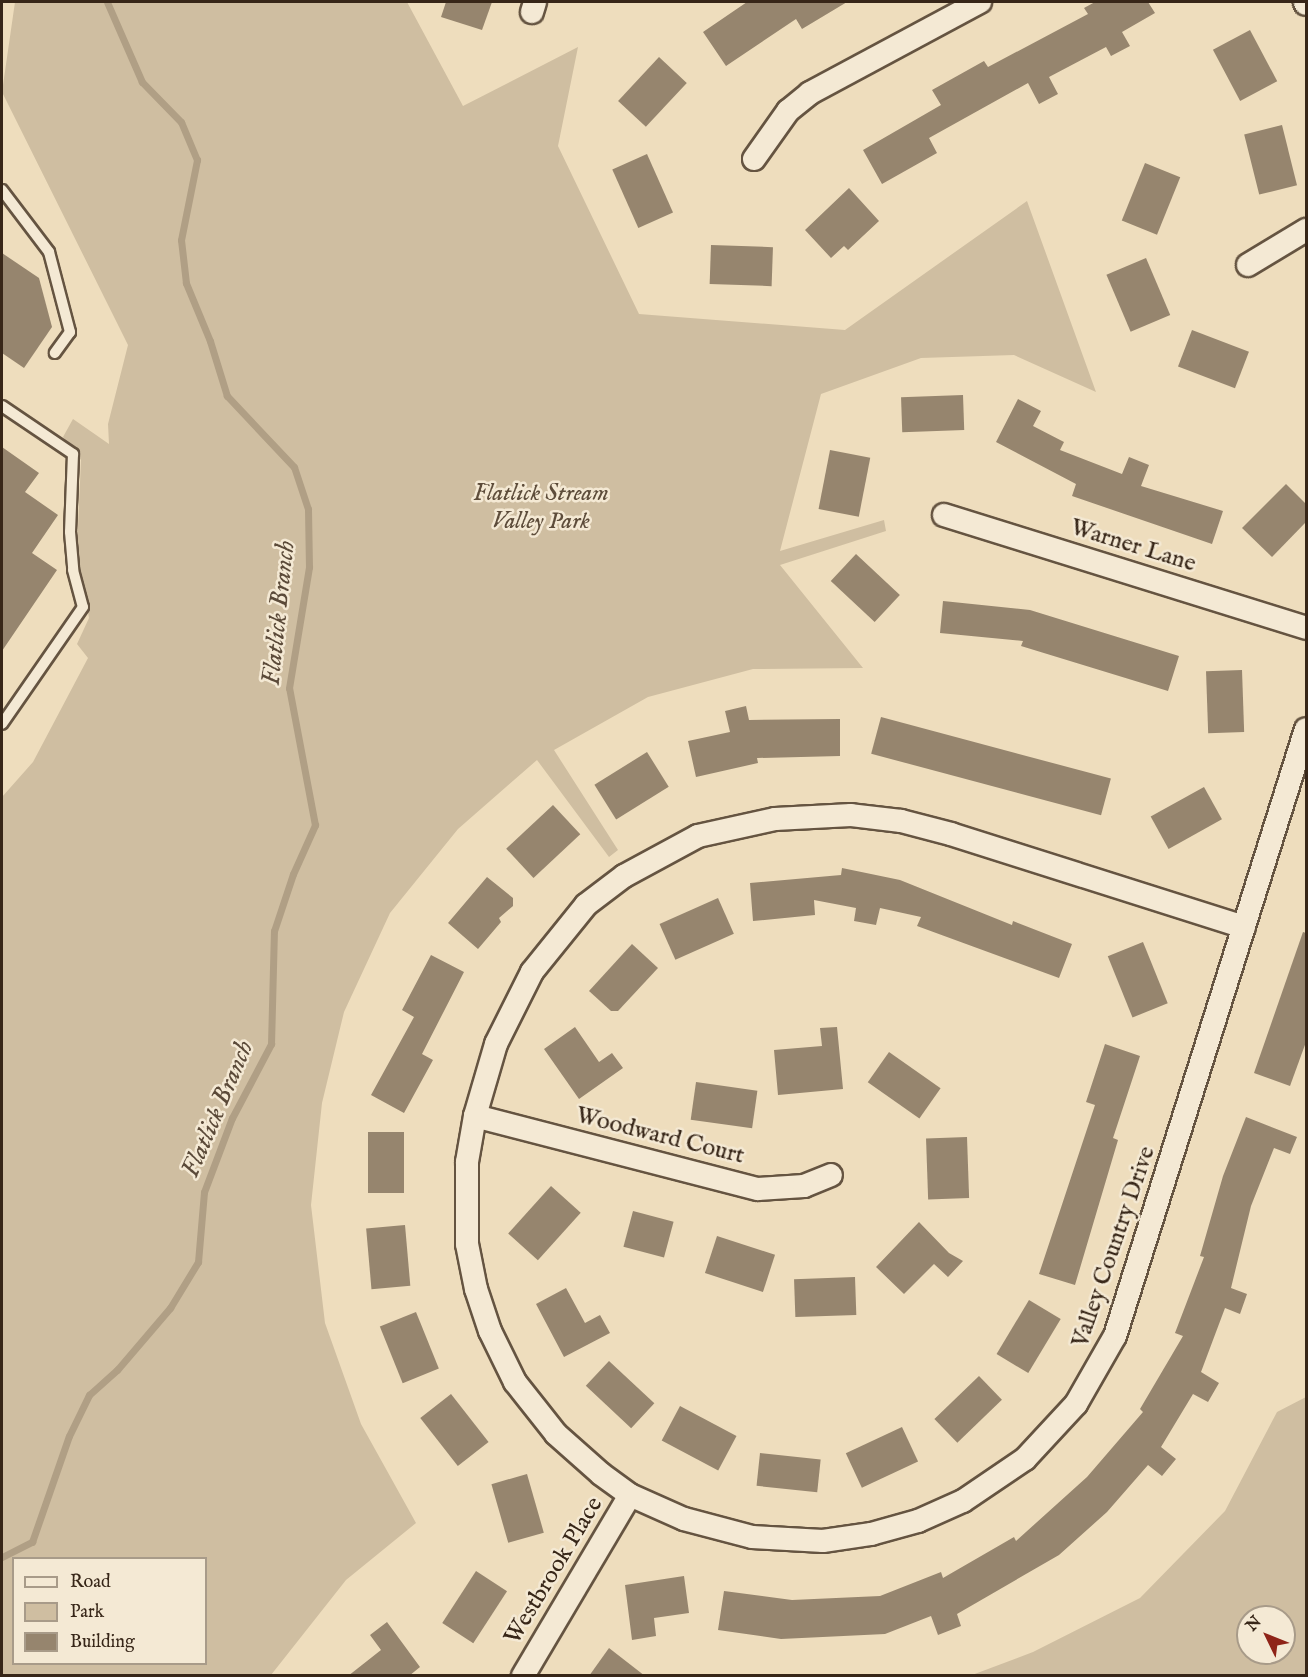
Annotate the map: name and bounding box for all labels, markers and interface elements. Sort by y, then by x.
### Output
park label: Flatlick Stream Valley Park [473,480,609,536]
street label: Warner Lane [1067,513,1199,579]
water label: Flatlick Branch [256,539,302,687]
water label: Flatlick Branch [175,1036,261,1182]
street label: Woodward Court [573,1101,747,1171]
street label: Valley Country Drive [1066,1143,1162,1351]
street label: Westbrook Place [499,1492,609,1650]
legend [12,1557,207,1665]
text: Road [70,1571,111,1594]
text: Park [70,1601,104,1624]
north arrow [1236,1605,1296,1665]
text: N [1242,1612,1266,1636]
text: Building [70,1631,135,1654]

